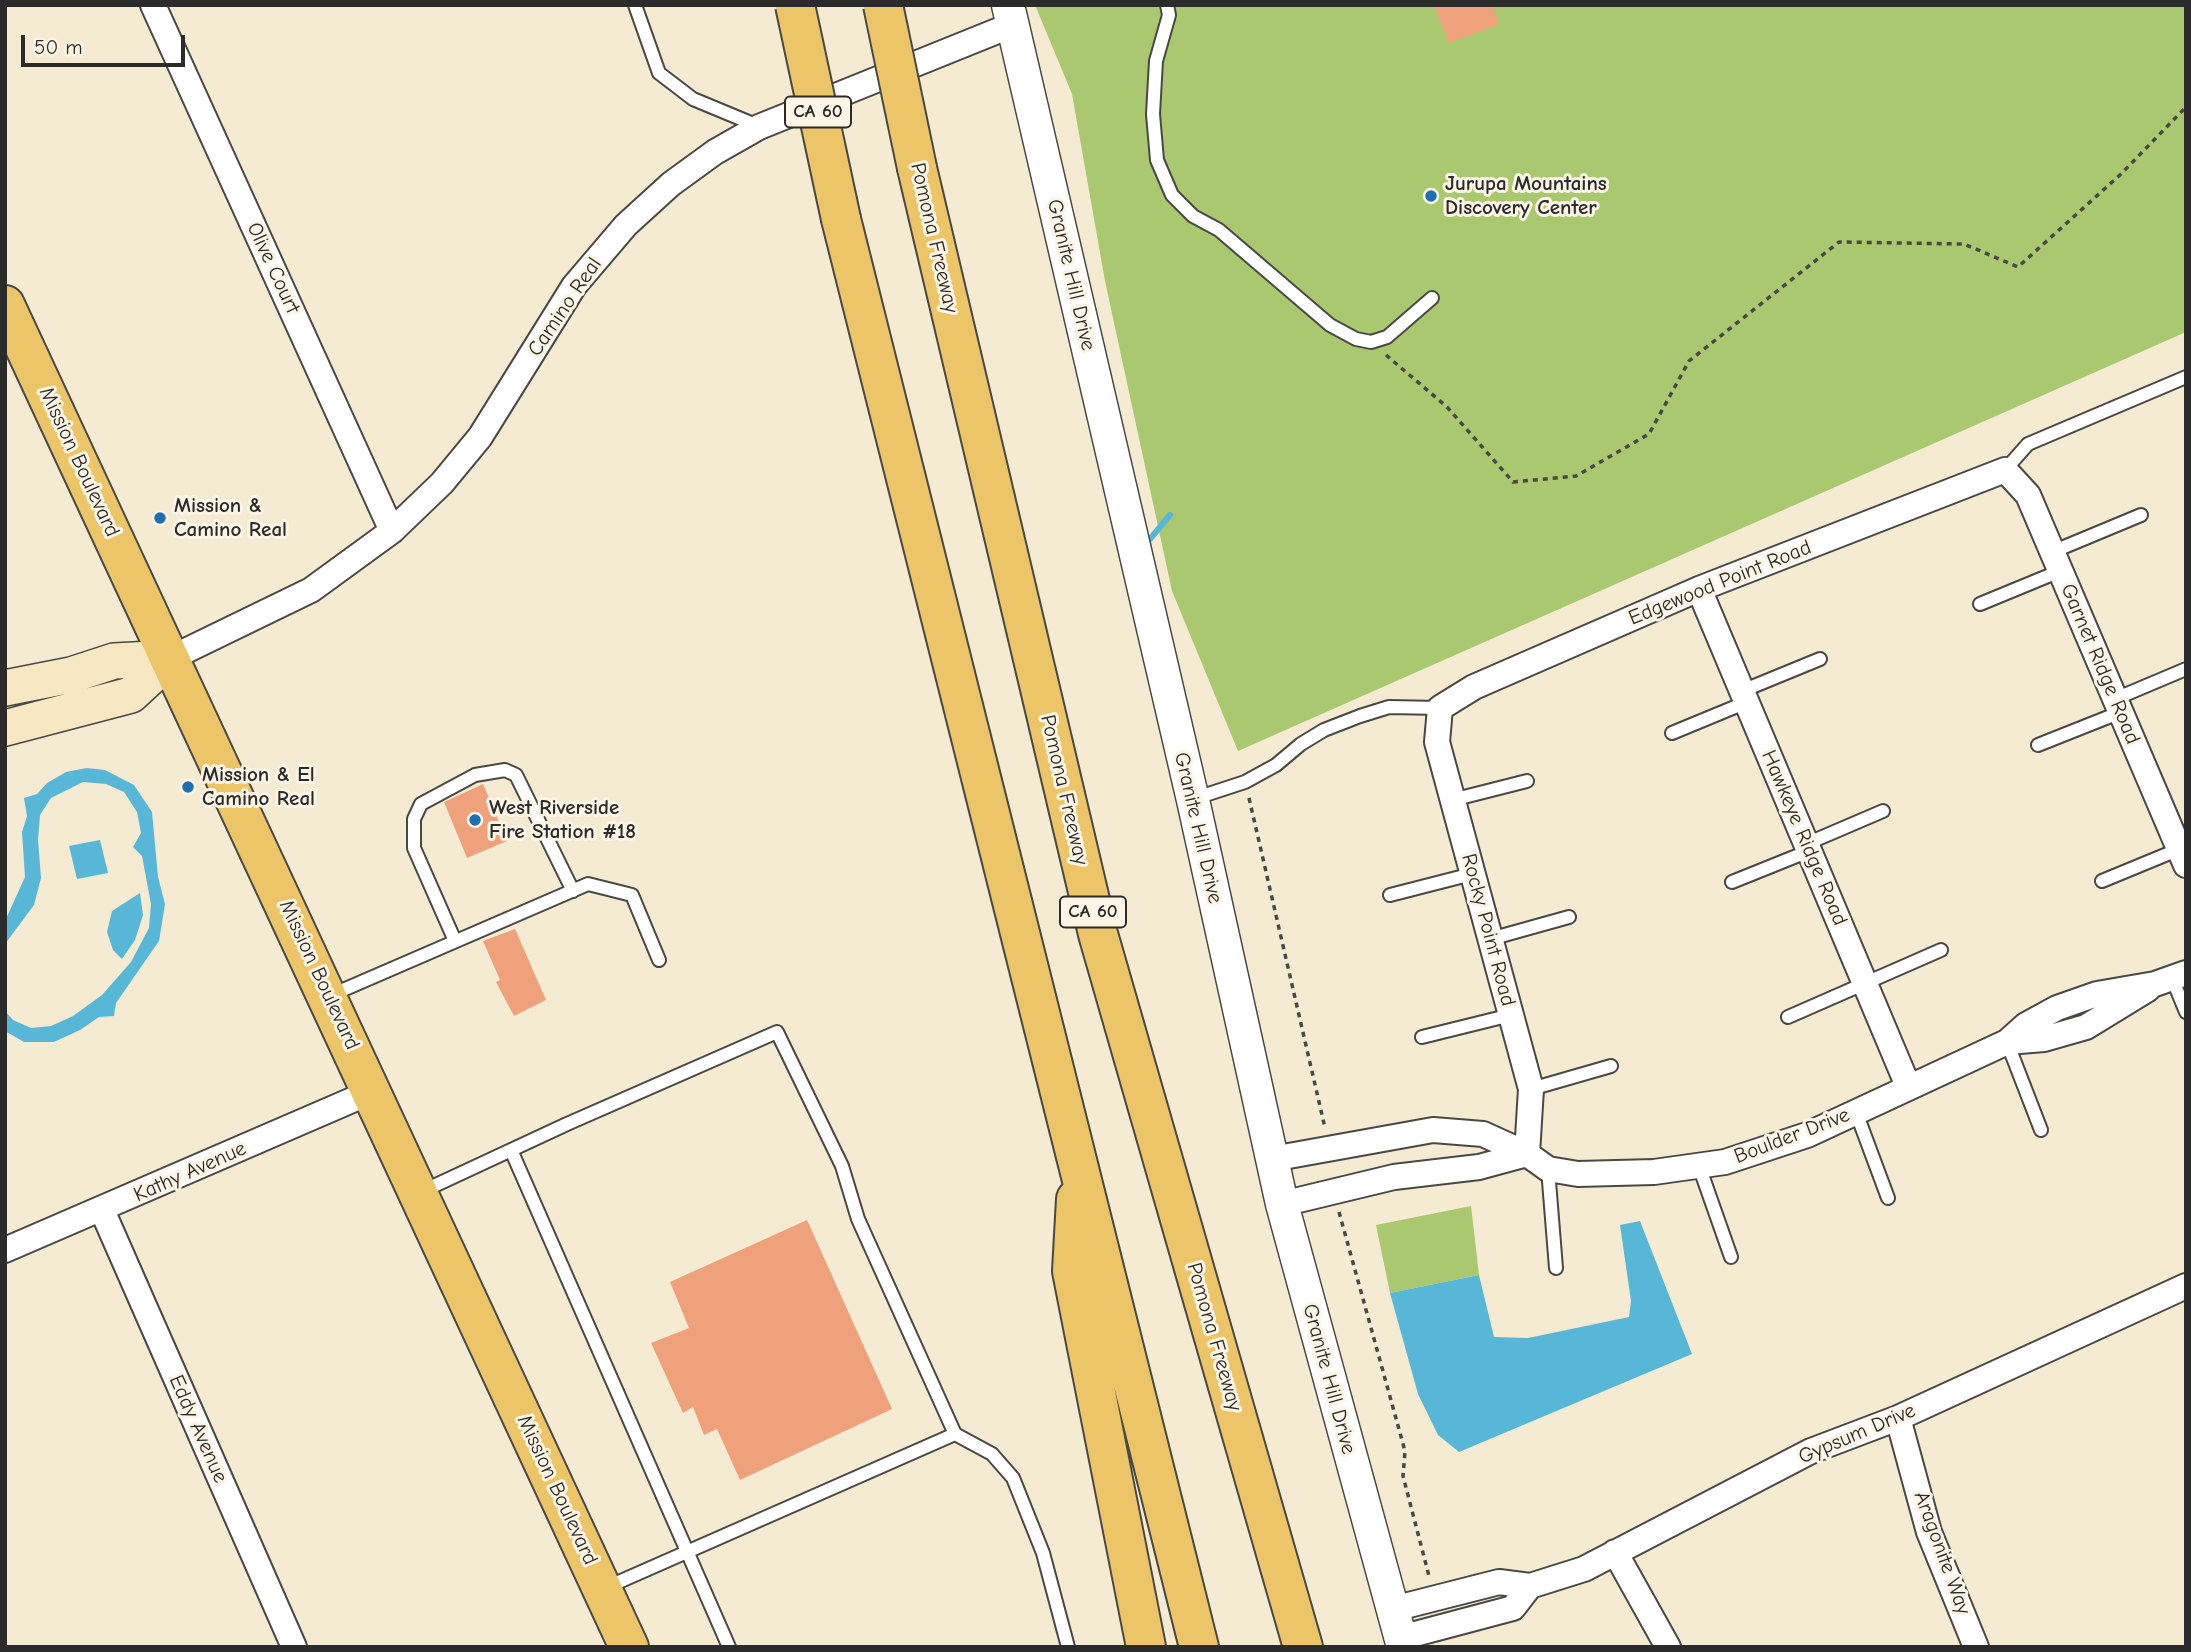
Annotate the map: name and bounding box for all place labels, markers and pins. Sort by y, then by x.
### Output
place label: Jurupa Mountains Discovery Center [1445,171,1607,221]
marker: Jurupa Mountains Discovery Center [1423,188,1439,204]
place label: Mission & Camino Real [174,493,287,543]
marker: Mission & Camino Real [152,510,168,526]
place label: Mission & El Camino Real [202,762,315,812]
marker: Mission & El Camino Real [180,779,196,795]
place label: West Riverside Fire Station #18 [489,795,636,845]
marker: West Riverside Fire Station #18 [467,812,483,828]

